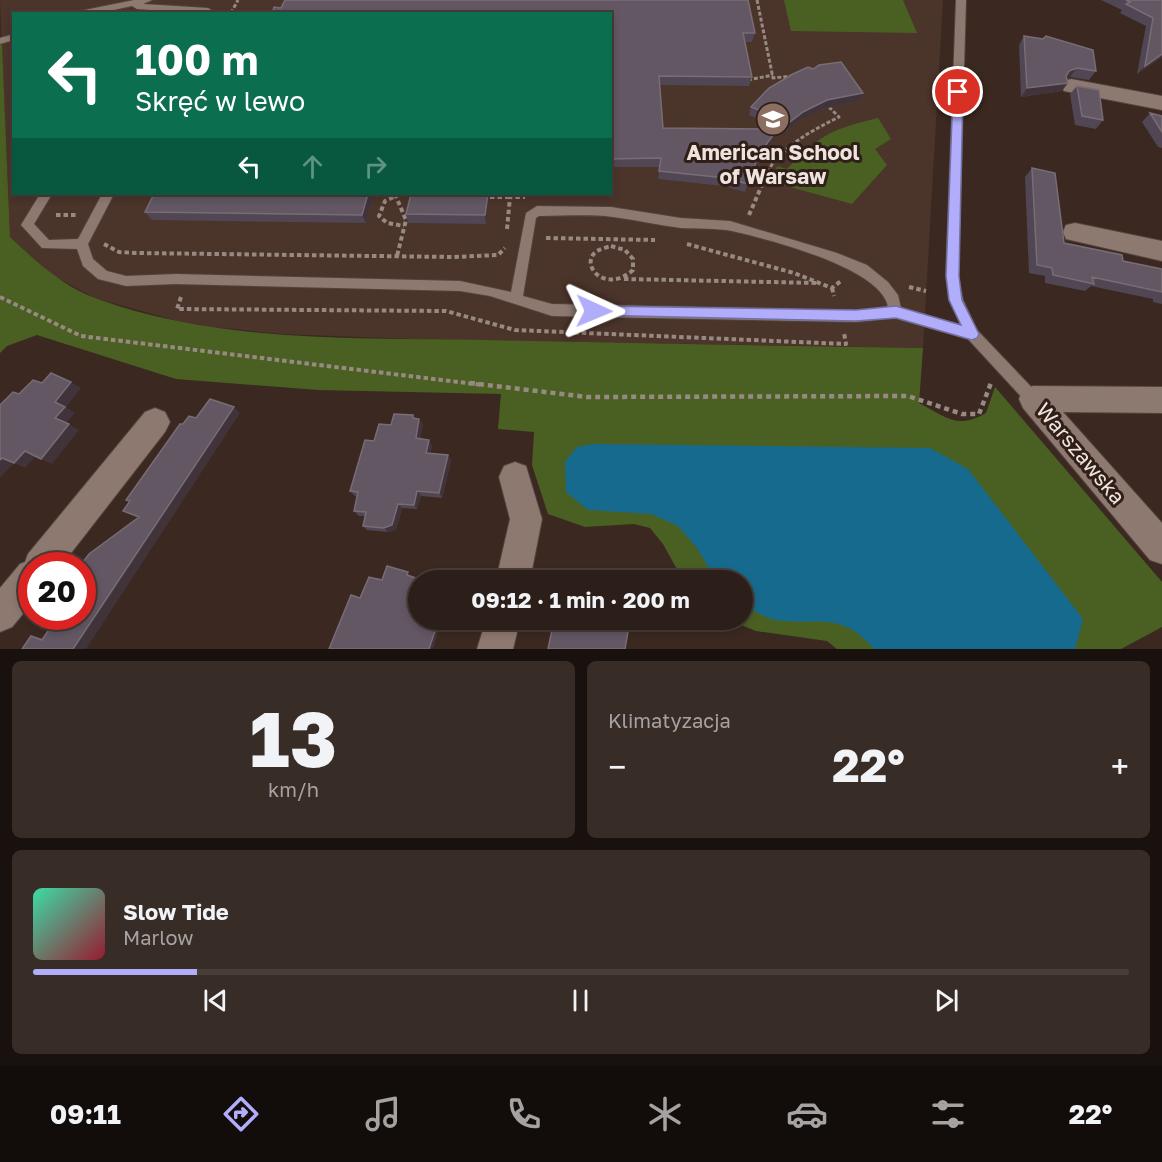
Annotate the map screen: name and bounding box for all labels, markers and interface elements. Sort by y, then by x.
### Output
text: 100 m [135,34,258,84]
icon: left [36,36,114,114]
pin [932,66,983,117]
icon: arrive [941,75,974,108]
text: Skręć w lewo [135,85,305,117]
school or university icon: American School of Warsaw [755,101,791,137]
place label: American School of Warsaw [687,139,859,189]
icon: left [233,150,266,183]
icon: ahead [296,150,329,183]
icon: right [359,150,392,183]
position arrow [562,279,626,343]
street label: Warszawska [1031,397,1131,509]
speed limit sign: 20 [18,552,96,630]
text: 09:12 · 1 min · 200 m [471,586,690,613]
text: 13 [250,691,337,784]
text: Klimatyzacja [608,708,731,732]
text: 22° [832,738,905,792]
text: − [608,747,626,786]
text: + [1111,747,1129,786]
text: km/h [268,777,319,801]
text: Slow Tide [123,898,229,925]
text: Marlow [123,925,194,949]
icon: previous [199,984,232,1017]
icon: pause [564,984,597,1017]
icon: next [930,984,963,1017]
icon: directions [220,1093,262,1135]
icon: music [362,1093,404,1135]
icon: phone [503,1093,545,1135]
icon: climate [644,1093,686,1135]
icon: car [786,1093,828,1135]
icon: filters [927,1093,969,1135]
text: 09:11 [50,1098,121,1130]
text: 22° [1069,1098,1112,1130]

